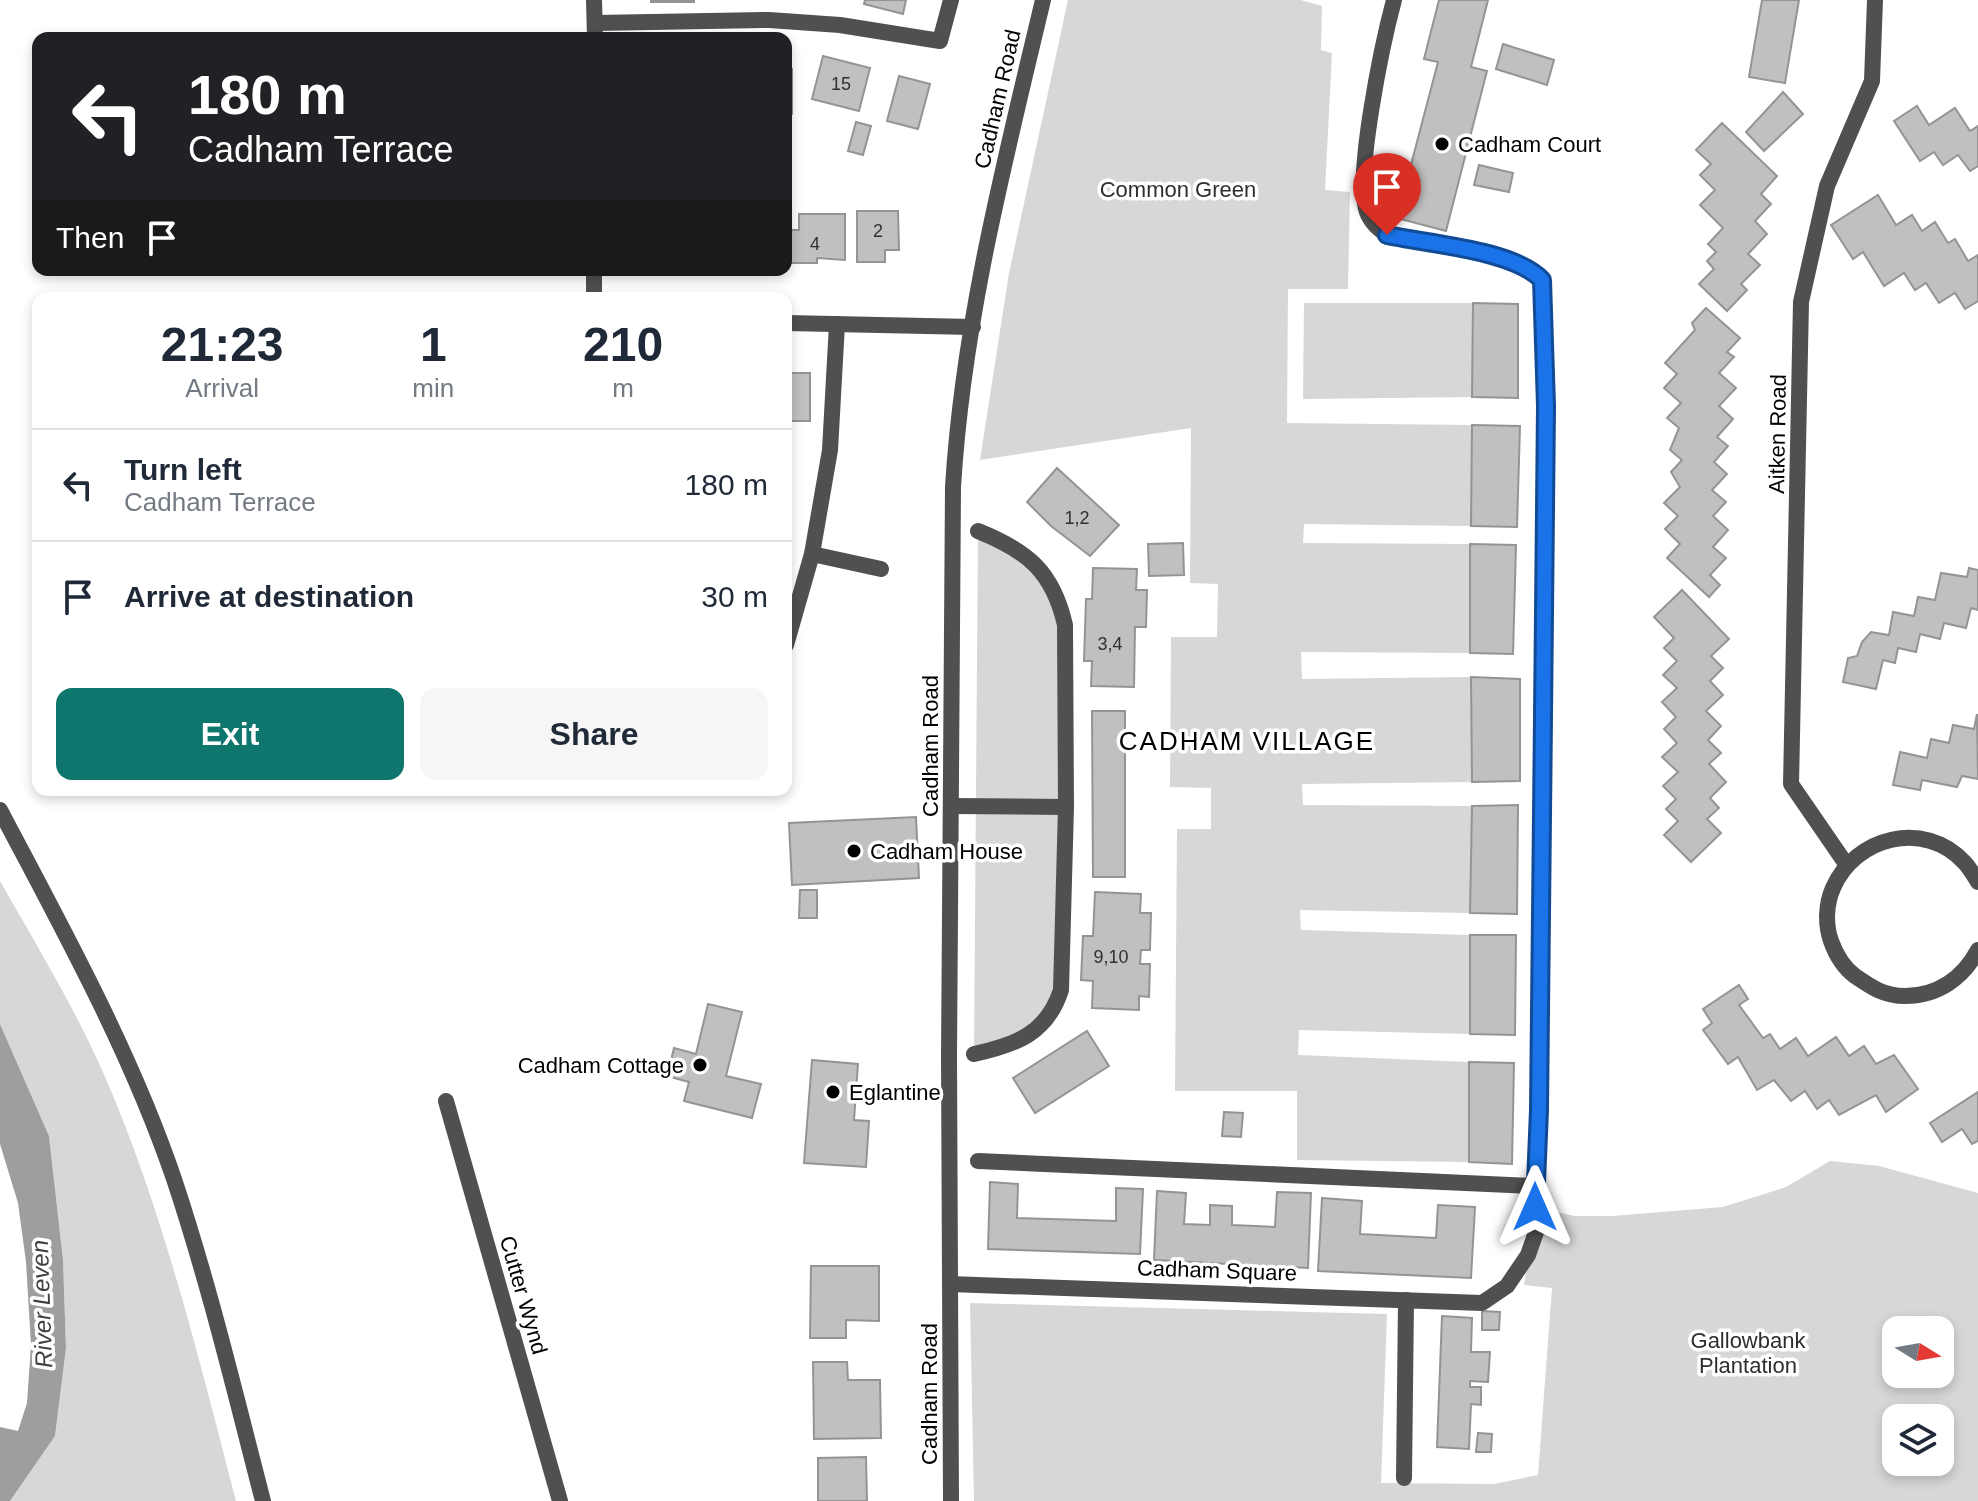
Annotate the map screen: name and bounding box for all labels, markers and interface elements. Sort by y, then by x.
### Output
street label: Cadham Road [969,27,1026,171]
text: 180 m [188,63,347,126]
icon: left [56,64,160,168]
house number: 15 [831,74,851,94]
text: Cadham Terrace [188,129,453,170]
place label: Cadham Court [1458,132,1601,157]
marker: Cadham Court [1433,135,1451,153]
pin [1353,153,1421,235]
icon: arrive [1365,165,1409,209]
park label: Common Green [1100,177,1256,202]
icon: arrive [140,216,184,260]
text: Then [56,221,124,254]
house number: 2 [873,221,883,241]
house number: 4 [810,234,820,254]
text: 21:23 [161,318,284,371]
text: 1 [420,318,447,371]
text: 210 [583,318,663,371]
text: Arrival [185,373,259,403]
text: min [412,373,454,403]
text: m [612,373,634,403]
street label: Aitken Road [1764,374,1791,494]
text: Turn left [124,453,242,486]
icon: left [56,463,100,507]
text: 180 m [685,468,768,501]
text: Cadham Terrace [124,487,316,517]
house number: 1,2 [1064,508,1090,528]
icon: arrive [56,575,100,619]
text: Arrive at destination [124,580,414,613]
text: 30 m [701,580,768,613]
house number: 3,4 [1097,634,1123,654]
street label: Cadham Road [918,675,943,817]
button: Exit [56,688,404,780]
button: Share [420,688,768,780]
district label: CADHAM VILLAGE [1119,726,1375,756]
place label: Cadham House [870,839,1023,864]
marker: Cadham House [845,842,863,860]
house number: 9,10 [1093,947,1129,967]
place label: Cadham Cottage [518,1053,684,1078]
marker: Cadham Cottage [691,1056,709,1074]
place label: Eglantine [849,1080,941,1105]
marker: Eglantine [824,1083,842,1101]
position arrow [1493,1165,1577,1249]
street label: Cutter Wynd [495,1233,552,1357]
water label: River Leven [26,1240,57,1368]
street label: Cadham Square [1136,1255,1297,1286]
north arrow [1882,1316,1954,1388]
map controls [1882,1316,1954,1476]
street label: Cadham Road [917,1323,942,1465]
park label: Gallowbank Plantation [1691,1328,1806,1378]
button: layers [1882,1404,1954,1476]

